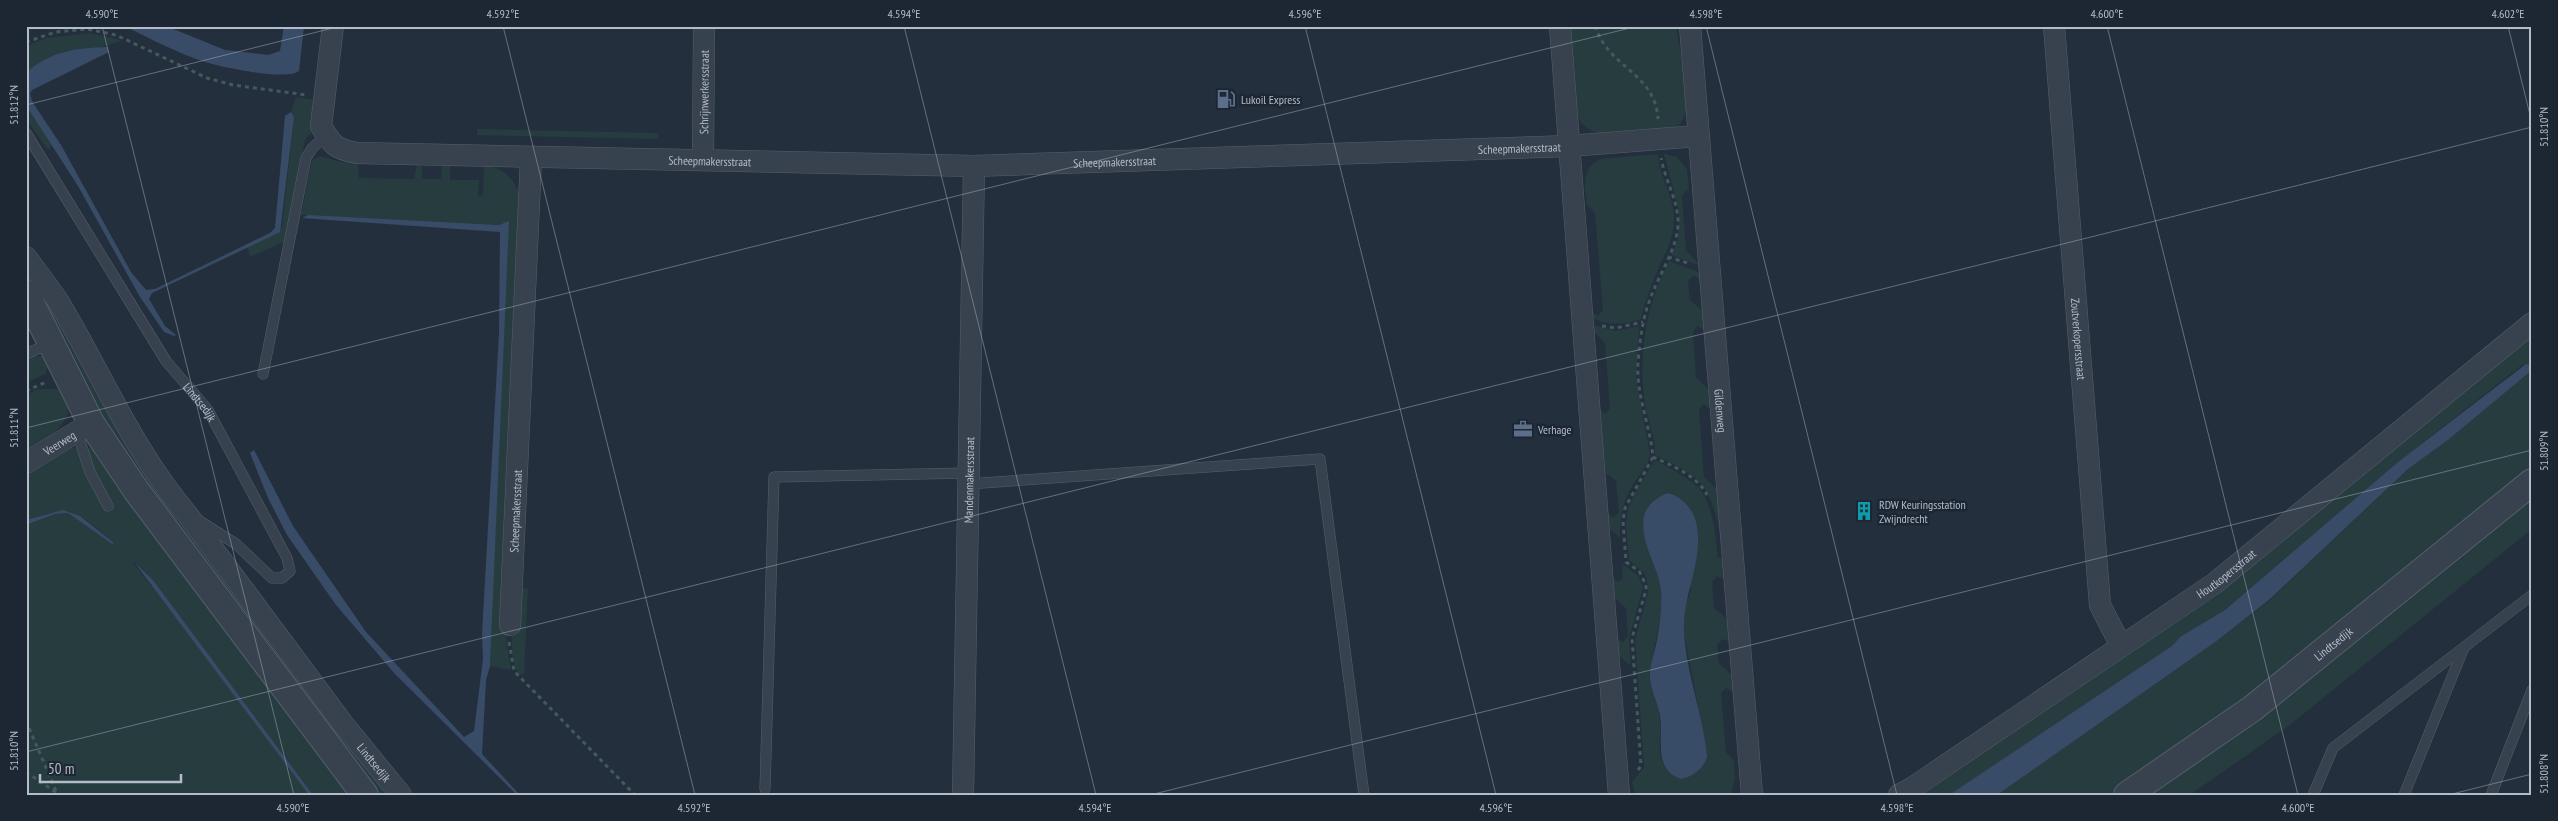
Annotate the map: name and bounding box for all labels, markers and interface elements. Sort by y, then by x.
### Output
text: 4.590°E [86,6,119,21]
text: 4.592°E [487,6,520,21]
text: 4.594°E [888,6,921,21]
text: 4.596°E [1289,6,1322,21]
text: 4.598°E [1690,6,1723,21]
text: 4.600°E [2091,6,2124,21]
text: 4.602°E [2492,6,2525,21]
street label: Schrijnwerkersstraat [696,49,711,134]
text: 51.812°N [6,85,21,125]
fuel station icon: Lukoil Express [1215,88,1237,110]
place label: Lukoil Express [1241,92,1300,107]
text: 51.810°N [2536,107,2551,147]
street label: Scheepmakersstraat [1478,139,1562,157]
street label: Scheepmakersstraat [668,152,752,169]
street label: Scheepmakersstraat [1073,152,1157,170]
street label: Zoutverkopersstraat [2068,297,2090,381]
street label: Lindtsedijk [180,379,220,424]
street label: Gildenweg [1712,388,1730,433]
text: 51.811°N [6,408,21,448]
office icon: Verhage [1512,418,1534,440]
place label: Verhage [1537,422,1571,437]
street label: Veerweg [39,427,78,459]
text: 51.809°N [2536,431,2551,471]
street label: Mandenmakersstraat [960,436,977,523]
street label: Scheepmakersstraat [506,469,525,553]
place label: RDW Keuringsstation Zwijndrecht [1879,497,1966,526]
building icon: RDW Keuringsstation Zwijndrecht [1853,500,1875,522]
street label: Houtkopersstraat [2193,545,2259,601]
street label: Lindtsedijk [2311,623,2356,663]
text: 51.810°N [6,731,21,771]
street label: Lindtsedijk [354,740,395,785]
scale bar [40,751,181,783]
text: 51.808°N [2536,754,2551,794]
text: 50 m [48,759,74,778]
text: 4.590°E [277,800,310,815]
text: 4.592°E [678,800,711,815]
text: 4.594°E [1079,800,1112,815]
text: 4.596°E [1480,800,1513,815]
text: 4.598°E [1881,800,1914,815]
text: 4.600°E [2282,800,2315,815]

